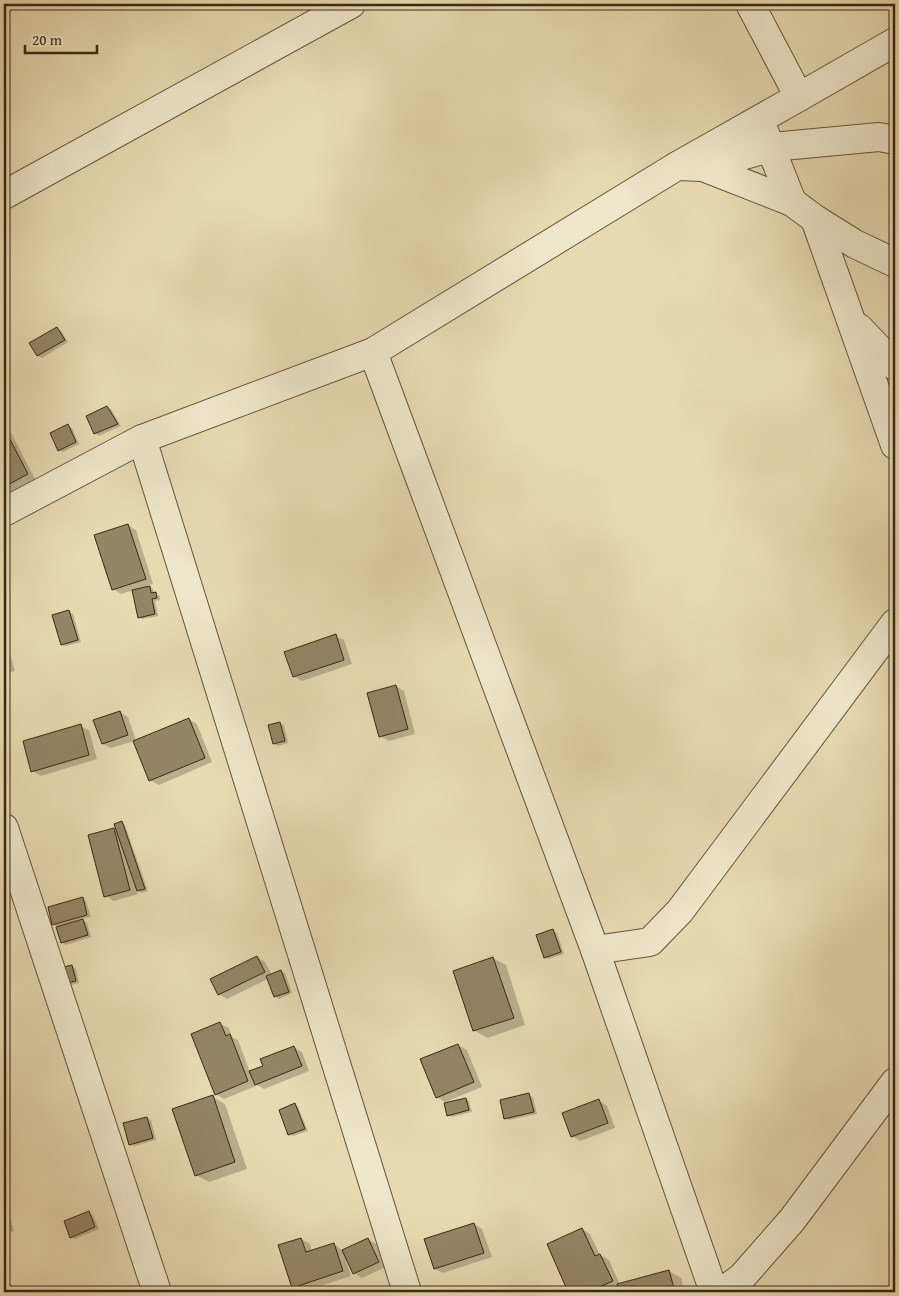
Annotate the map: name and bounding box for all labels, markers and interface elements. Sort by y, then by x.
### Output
scale bar [25,22,98,54]
text: 20 m [32,29,63,50]

